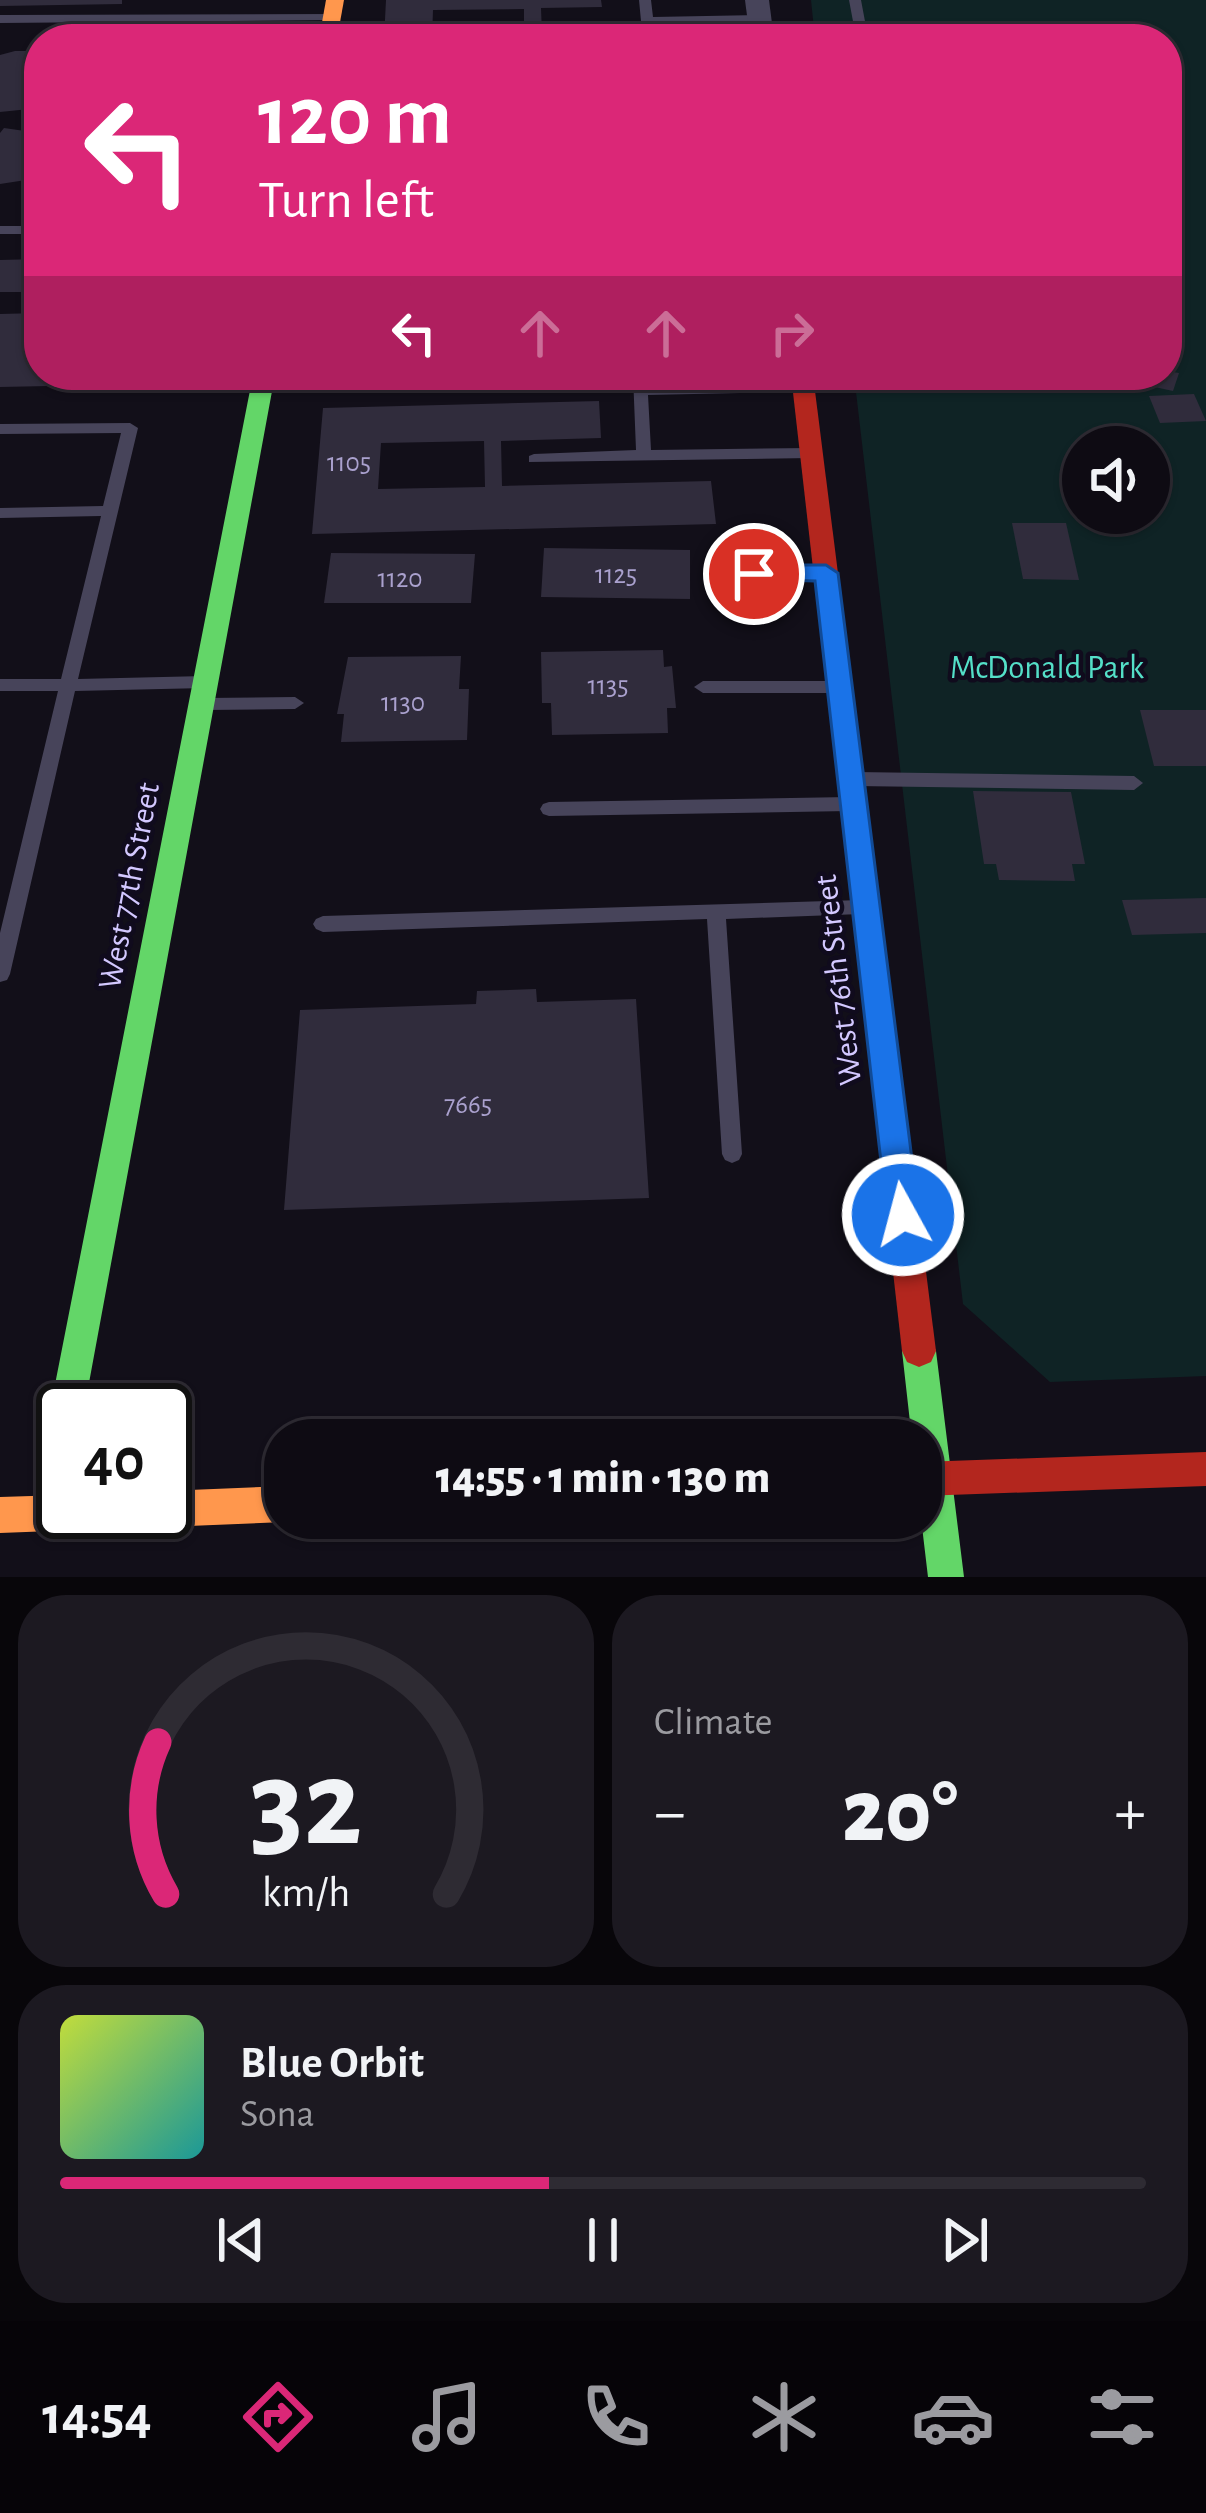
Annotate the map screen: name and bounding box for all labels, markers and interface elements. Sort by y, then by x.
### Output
icon: left [60,72,216,228]
text: 120 m [258,76,452,160]
text: Turn left [258,174,434,228]
icon: left [381,300,447,366]
icon: ahead [507,300,573,366]
icon: ahead [633,300,699,366]
icon: right [759,300,825,366]
map controls [1062,426,1170,534]
button: sound [1062,426,1170,534]
house number: 1105 [327,449,371,476]
pin [703,523,805,625]
icon: arrive [721,541,787,607]
house number: 1125 [595,561,637,588]
house number: 1120 [377,565,423,592]
park label: McDonald Park [950,652,1144,685]
house number: 1135 [588,672,629,699]
house number: 1130 [381,689,425,716]
street label: West 77th Street [94,779,166,992]
street label: West 76th Street [810,873,868,1087]
house number: 7665 [444,1091,492,1118]
position arrow [840,1152,966,1278]
speed limit sign: 40 [36,1383,192,1539]
text: 14:55 · 1 min · 130 m [436,1456,770,1501]
text: Climate [654,1703,772,1742]
text: 32 [250,1743,362,1868]
text: 20° [842,1768,958,1858]
text: − [654,1780,686,1846]
text: + [1114,1780,1146,1846]
text: km/h [262,1872,350,1915]
text: Blue Orbit [240,2041,424,2086]
text: Sona [240,2095,315,2134]
icon: previous [208,2207,274,2273]
icon: pause [570,2207,636,2273]
icon: next [932,2207,998,2273]
icon: directions [236,2375,320,2459]
icon: music [405,2375,489,2459]
icon: phone [574,2375,658,2459]
icon: climate [742,2375,826,2459]
icon: car [911,2375,995,2459]
icon: filters [1080,2375,1164,2459]
text: 14:54 [42,2390,152,2444]

